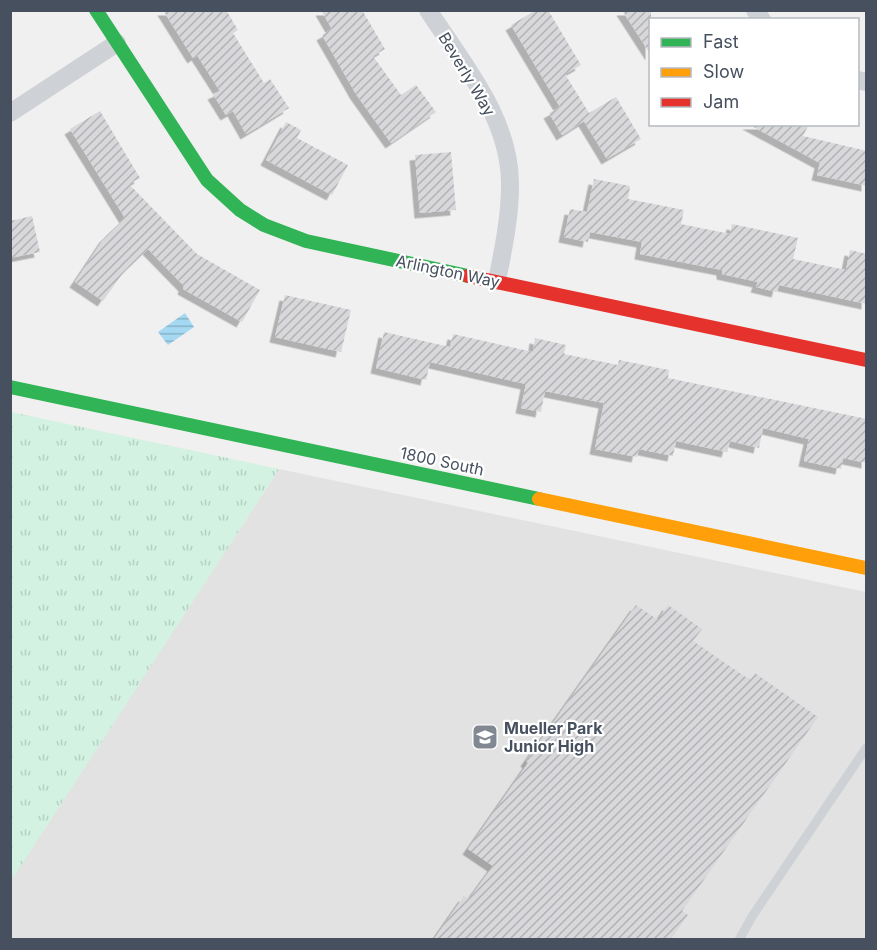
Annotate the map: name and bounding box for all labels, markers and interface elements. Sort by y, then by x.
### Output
legend [649,18,859,126]
street label: Beverly Way [434,29,500,119]
text: Fast [703,31,739,52]
text: Slow [703,61,744,82]
text: Jam [703,91,739,112]
street label: Arlington Way [394,250,502,292]
street label: 1800 South [398,442,486,480]
place label: Mueller Park Junior High [504,718,603,756]
school or university icon: Mueller Park Junior High [470,722,500,752]

